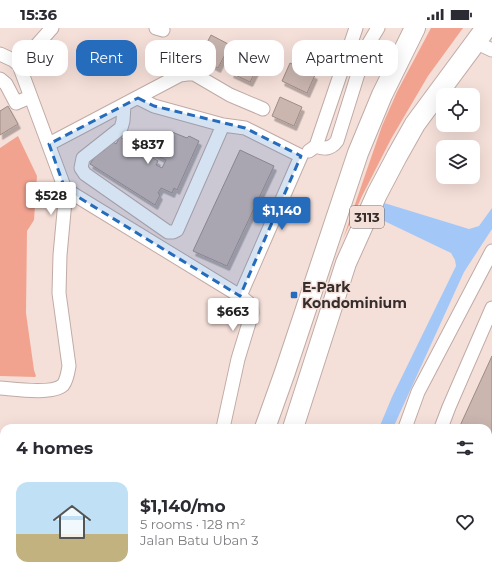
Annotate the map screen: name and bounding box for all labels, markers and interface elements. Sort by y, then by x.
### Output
text: 15:36 [20,5,57,24]
chip: Buy [12,40,68,76]
chip: Rent [76,40,137,76]
chip: Filters [145,40,216,76]
chip: New [224,40,284,76]
chip: Apartment [292,40,398,76]
map controls [436,88,480,184]
button: locate [436,88,480,132]
pin: $837 [124,131,172,165]
text: $837 [132,136,164,152]
button: layers [436,140,480,184]
pin: $528 [27,182,75,216]
text: $528 [35,187,67,203]
pin: $1,140 [249,197,315,231]
text: $1,140 [262,202,302,218]
road number: 3113 [350,206,384,228]
place label: E-Park Kondominium [302,278,407,312]
marker: E-Park Kondominium [289,290,299,300]
pin: $663 [209,298,257,332]
text: $663 [217,303,249,319]
icon: filters [454,437,476,459]
text: 4 homes [16,438,93,458]
text: $1,140/mo [140,496,226,516]
icon: home [48,498,96,546]
icon: heart [454,511,476,533]
text: 5 rooms · 128 m² [140,516,246,532]
text: Jalan Batu Uban 3 [140,532,259,548]

